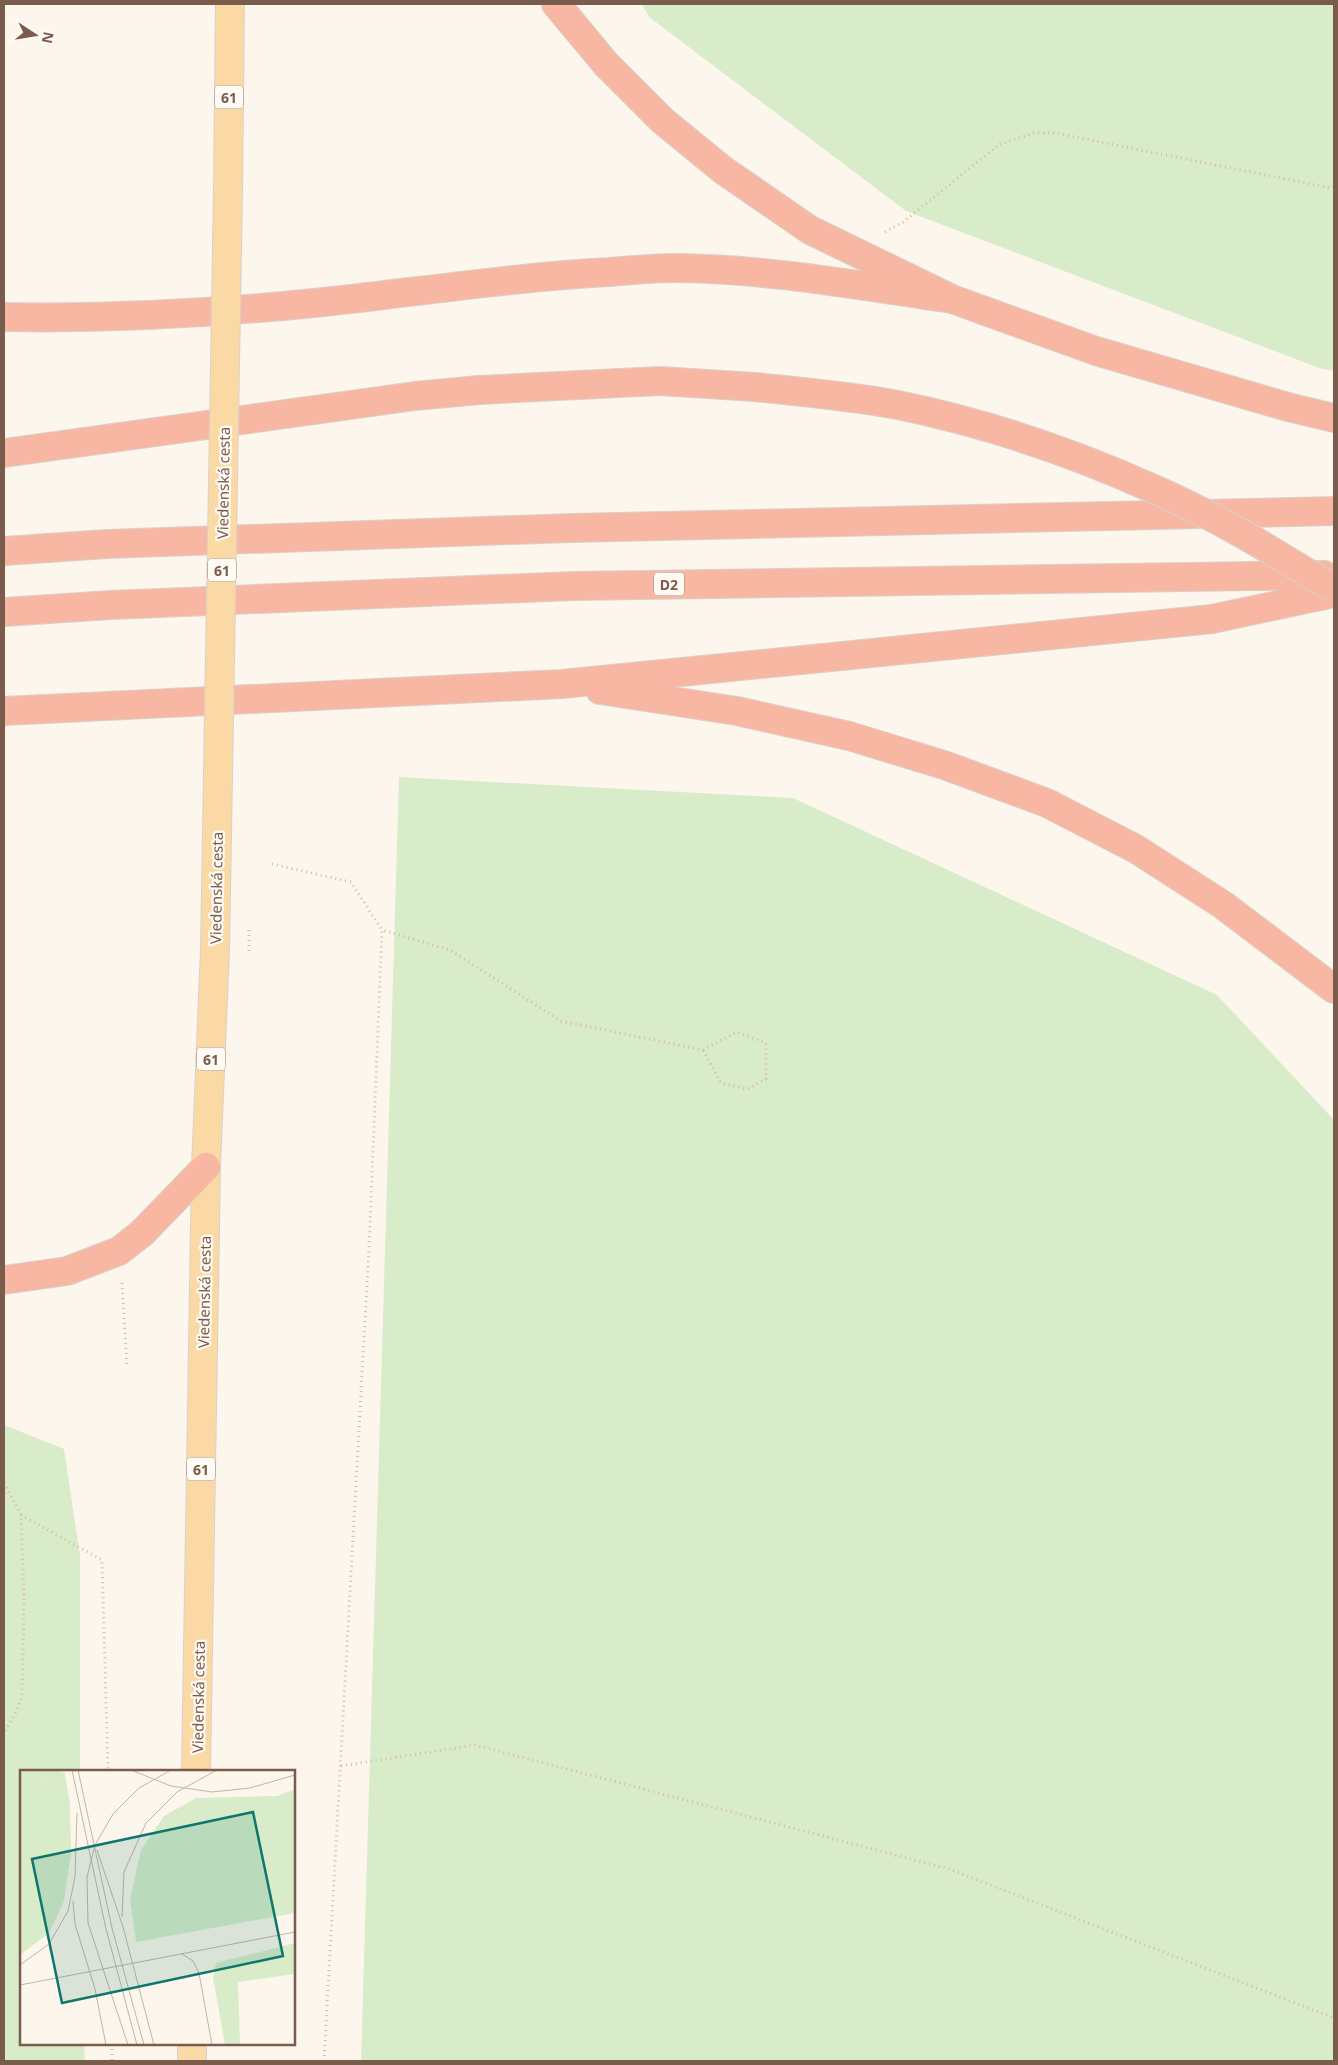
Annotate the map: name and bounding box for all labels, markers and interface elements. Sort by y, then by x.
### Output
north arrow [10,10,60,60]
text: N [38,30,59,45]
road number: 61 [215,85,243,108]
street label: Viedenská cesta [212,427,234,539]
road number: 61 [208,558,236,582]
road number: D2 [654,572,684,596]
street label: Viedenská cesta [205,832,227,944]
road number: 61 [197,1048,225,1070]
street label: Viedenská cesta [193,1236,215,1348]
road number: 61 [187,1458,215,1480]
street label: Viedenská cesta [187,1641,209,1753]
inset map [20,1770,295,2045]

